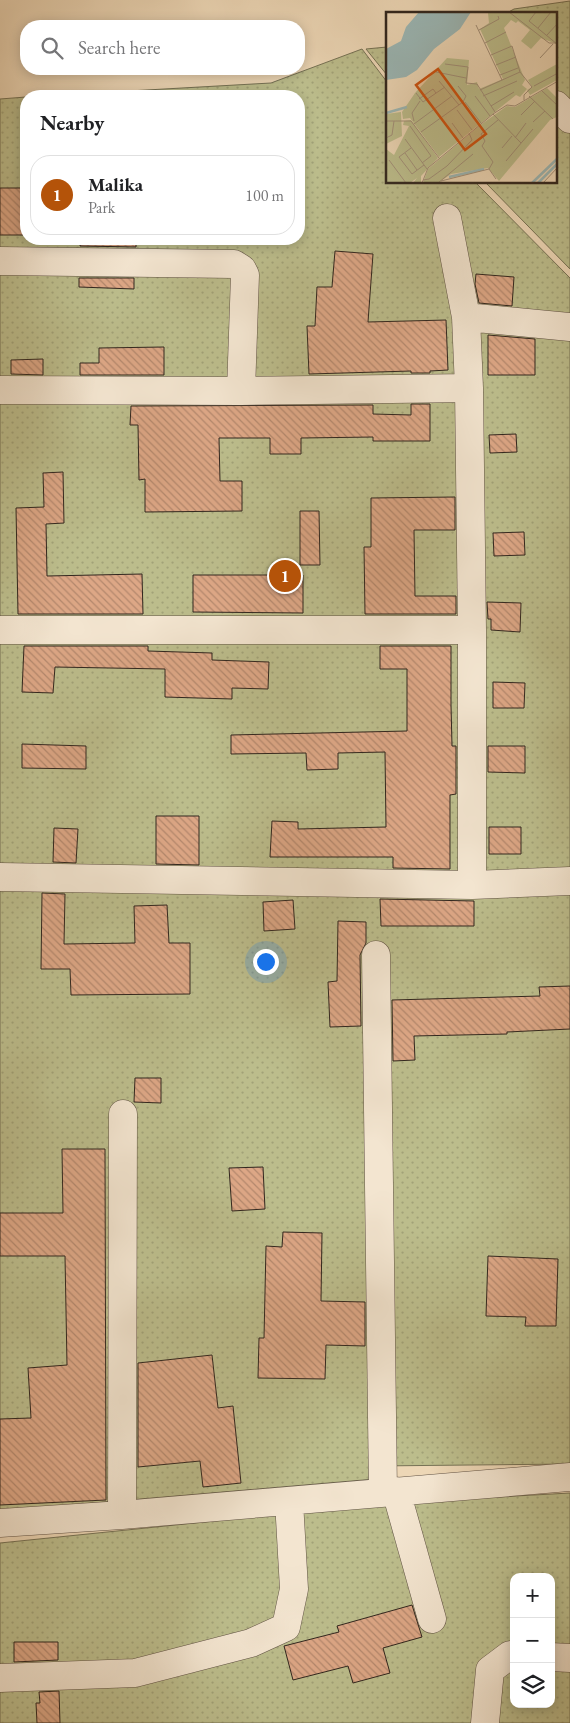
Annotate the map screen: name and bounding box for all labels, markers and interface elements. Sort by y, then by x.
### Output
inset map [386,12,558,184]
search box [20,20,305,75]
icon: search [38,34,66,62]
text: Search here [78,35,160,60]
text: Nearby [40,109,104,136]
text: Malika [88,172,143,197]
text: 1 [53,185,61,206]
text: 100 m [245,185,284,206]
text: Park [88,197,115,218]
pin: 1 [269,557,301,595]
your location [253,949,279,975]
map controls [510,1573,555,1708]
button: + [510,1573,555,1618]
button: − [510,1618,555,1663]
button: layers [510,1663,555,1708]

